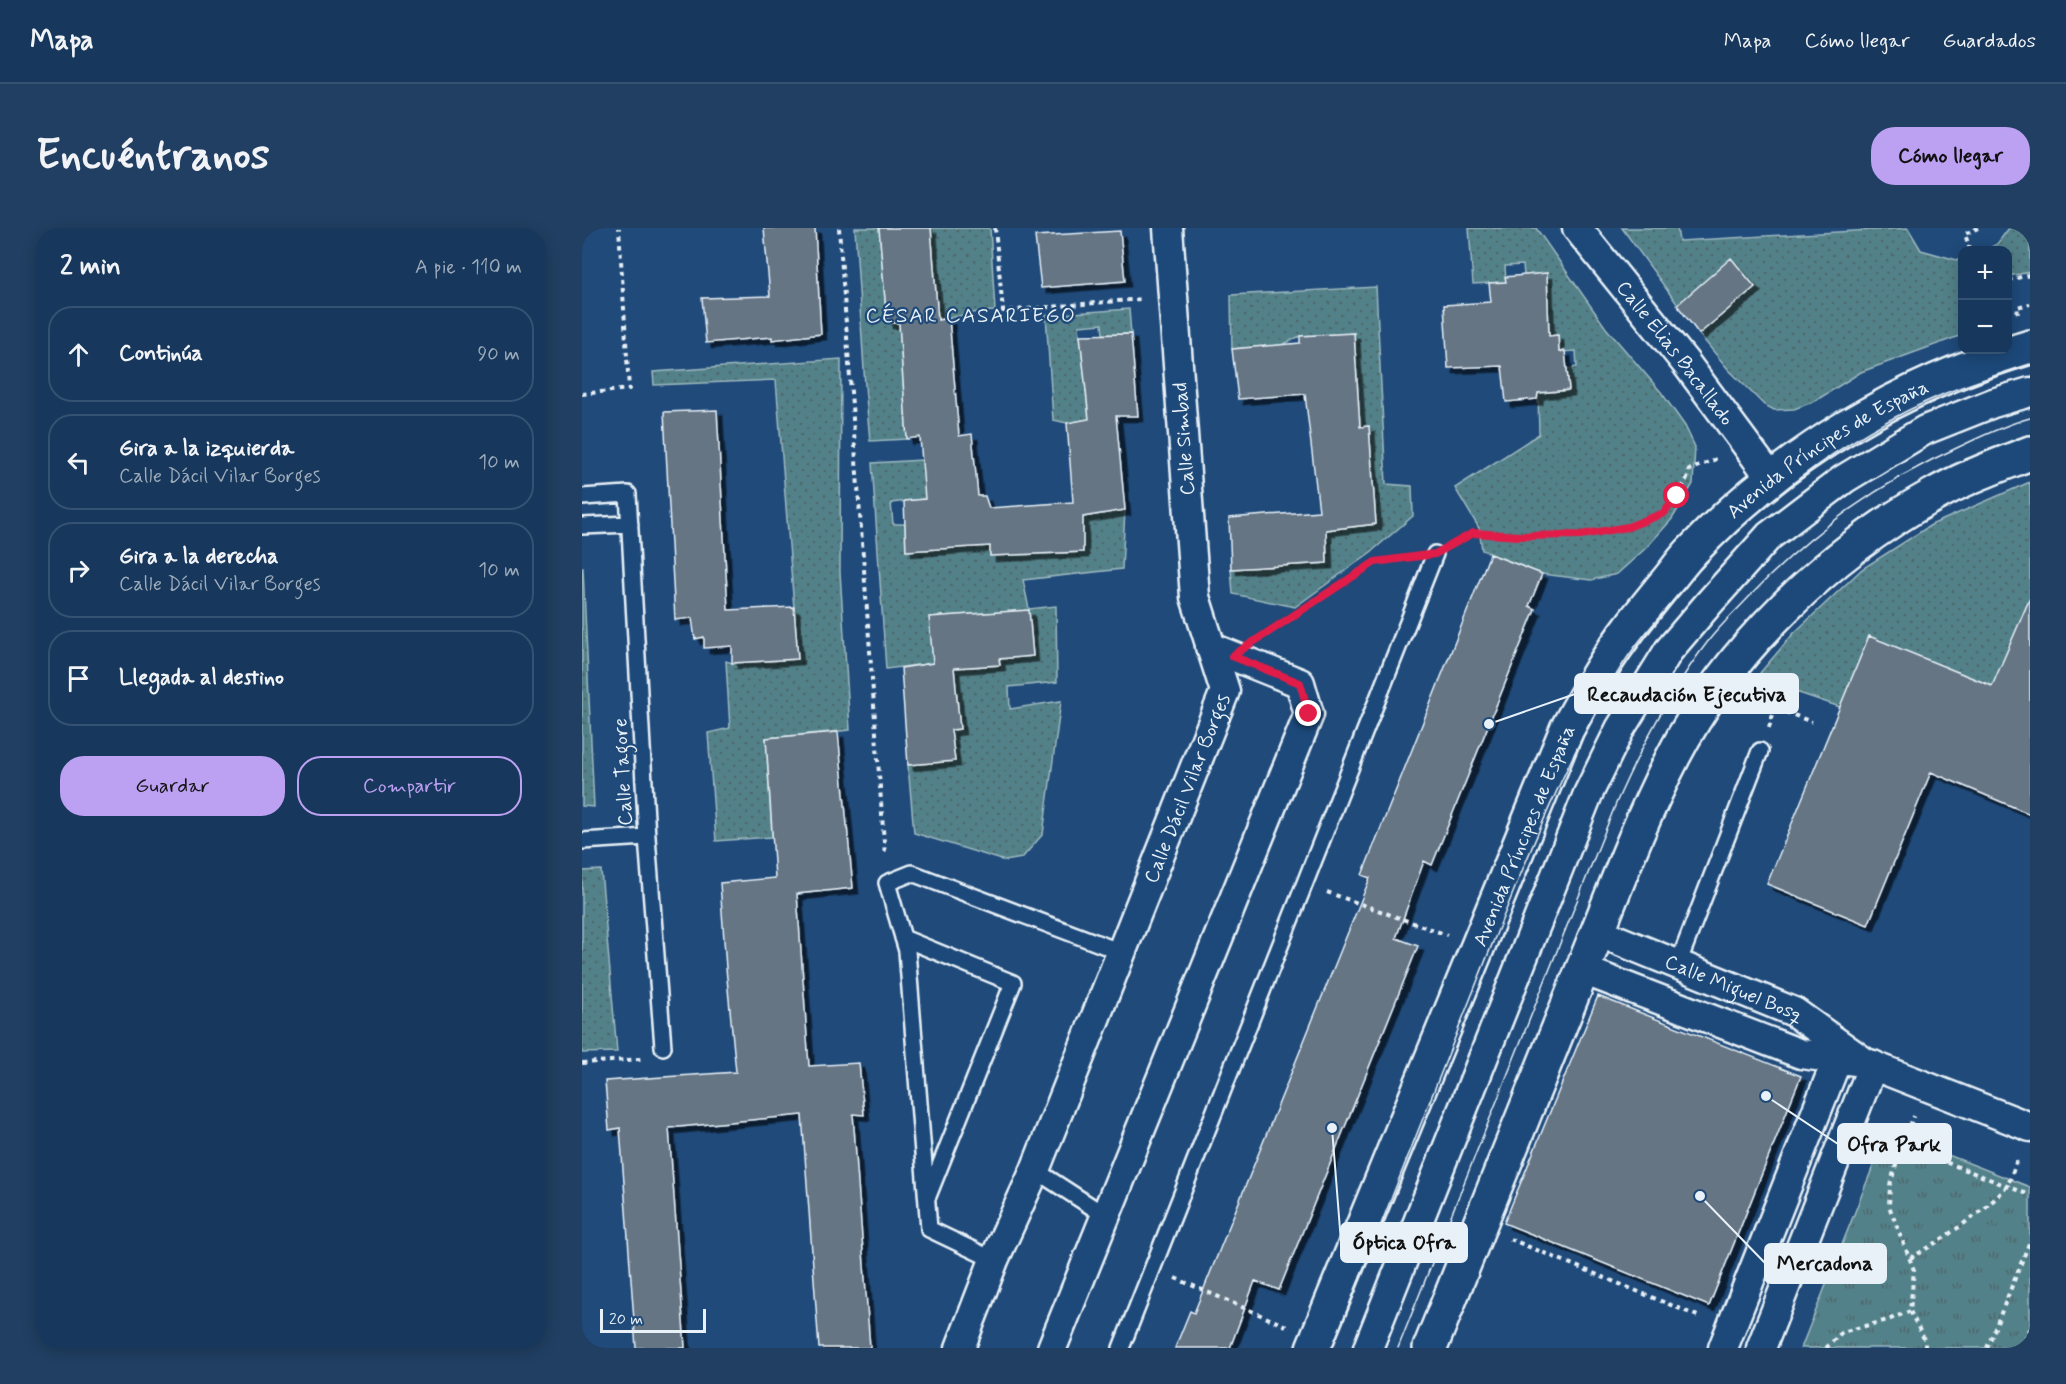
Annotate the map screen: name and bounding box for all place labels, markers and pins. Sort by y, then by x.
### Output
callout: Recaudación Ejecutiva [1575,674,1798,713]
callout: Ofra Park [1838,1124,1951,1163]
callout: Óptica Ofra [1341,1223,1467,1262]
callout: Mercadona [1765,1244,1886,1283]

